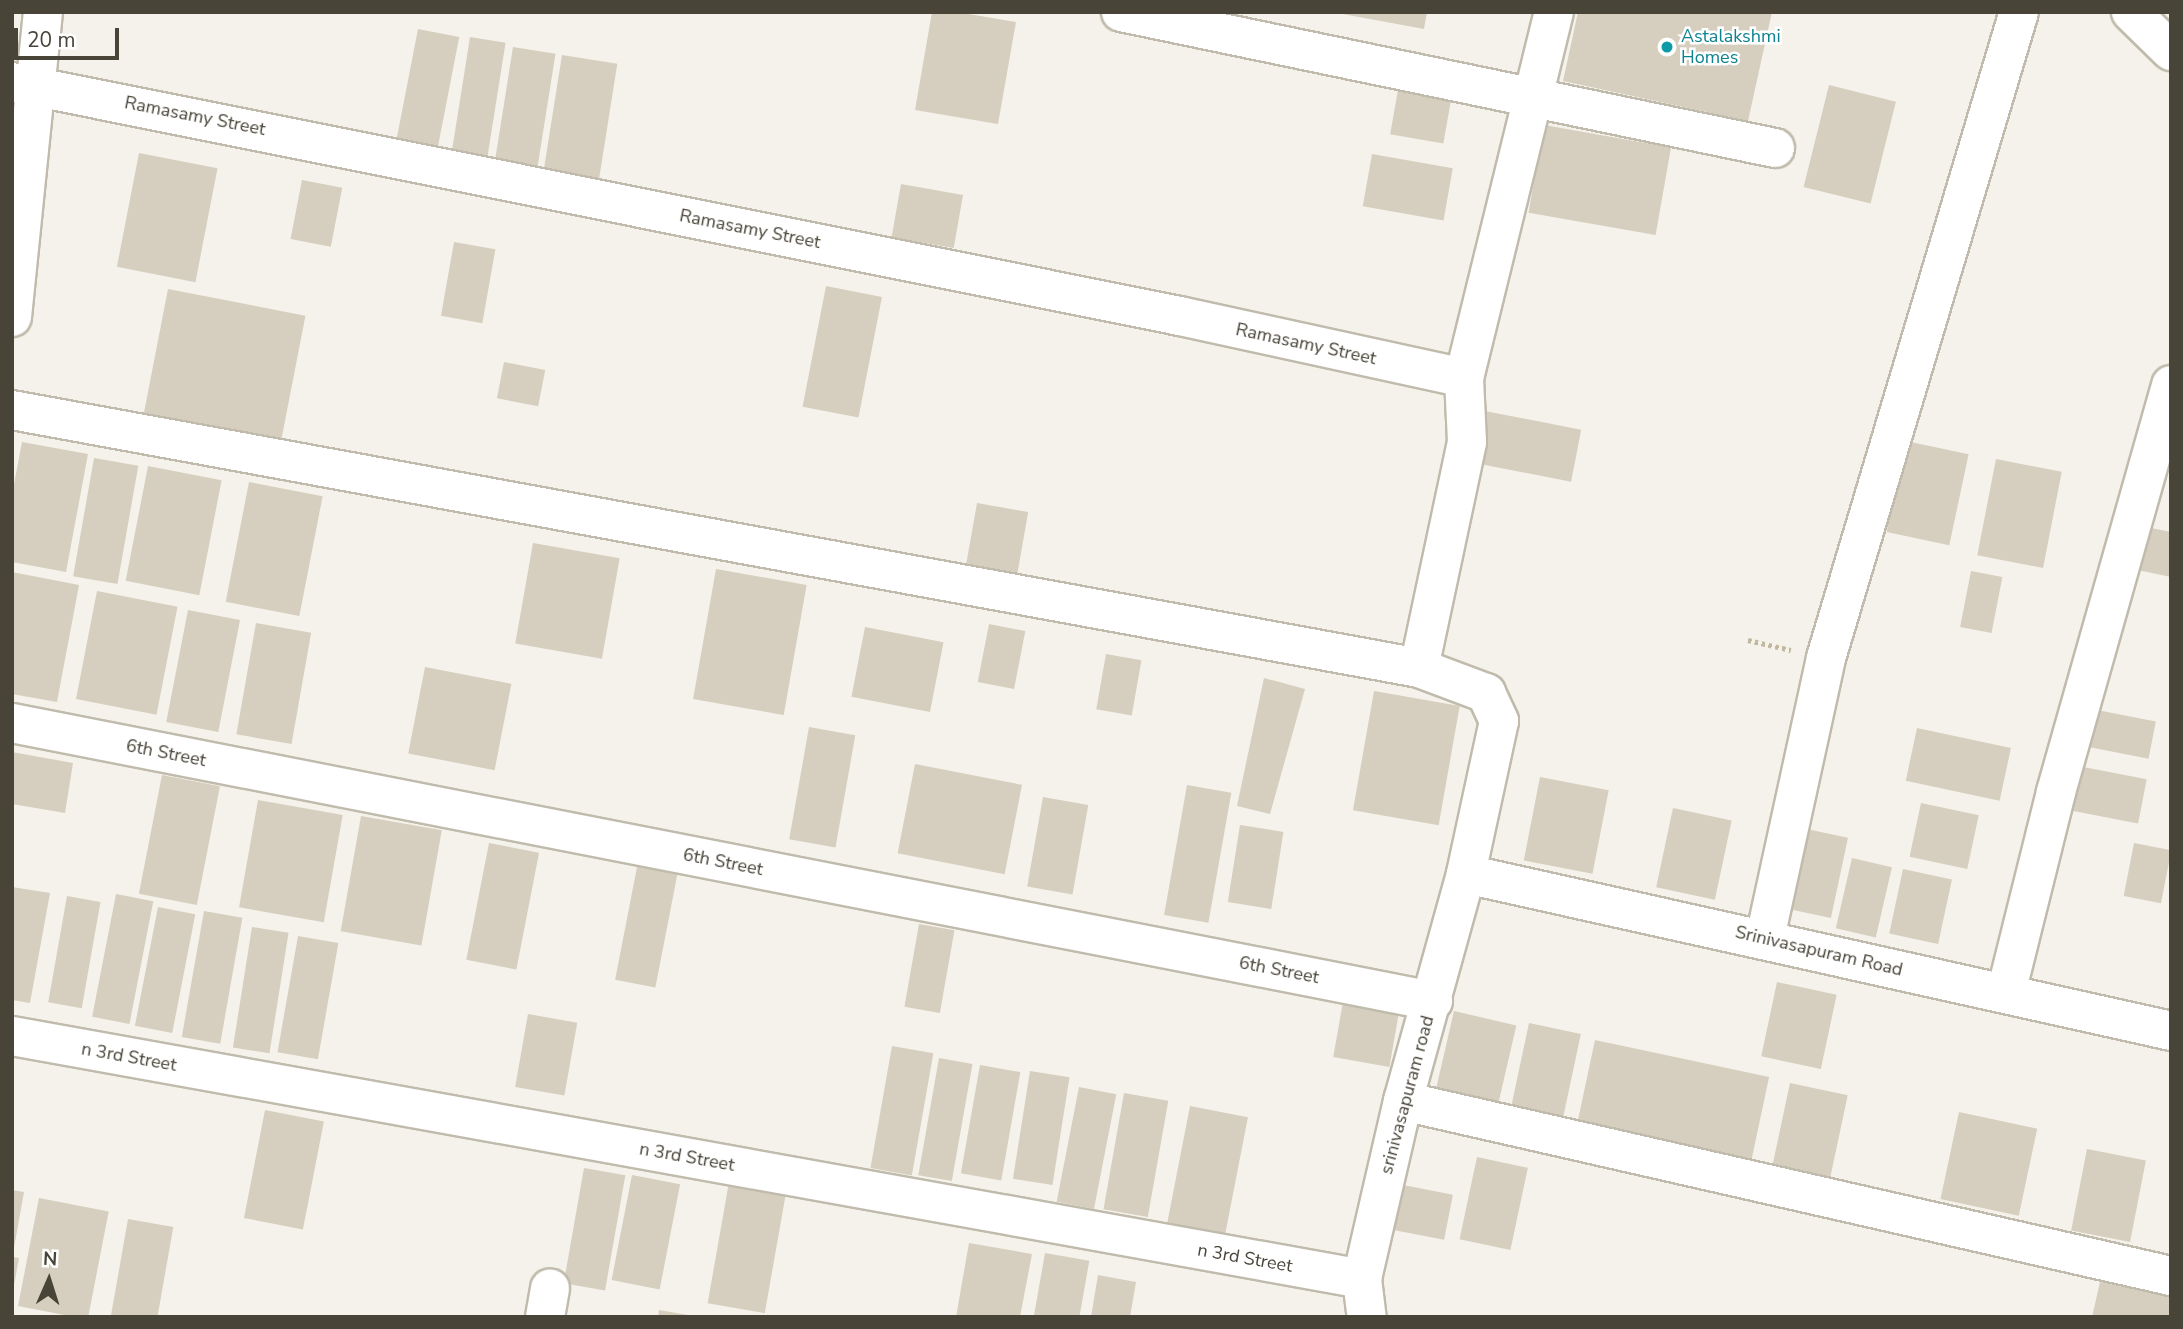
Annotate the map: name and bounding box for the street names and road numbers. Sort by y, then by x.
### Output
street label: Ramasamy Street [123,92,267,140]
street label: Ramasamy Street [678,205,822,253]
street label: Ramasamy Street [1234,319,1378,369]
street label: 6th Street [124,735,208,771]
street label: 6th Street [681,844,765,880]
street label: Srinivasapuram Road [1733,921,1905,981]
street label: 6th Street [1237,952,1321,988]
street label: srinivasapuram road [1375,1013,1439,1177]
street label: n 3rd Street [80,1038,178,1076]
street label: n 3rd Street [638,1138,736,1176]
street label: n 3rd Street [1196,1239,1294,1277]

